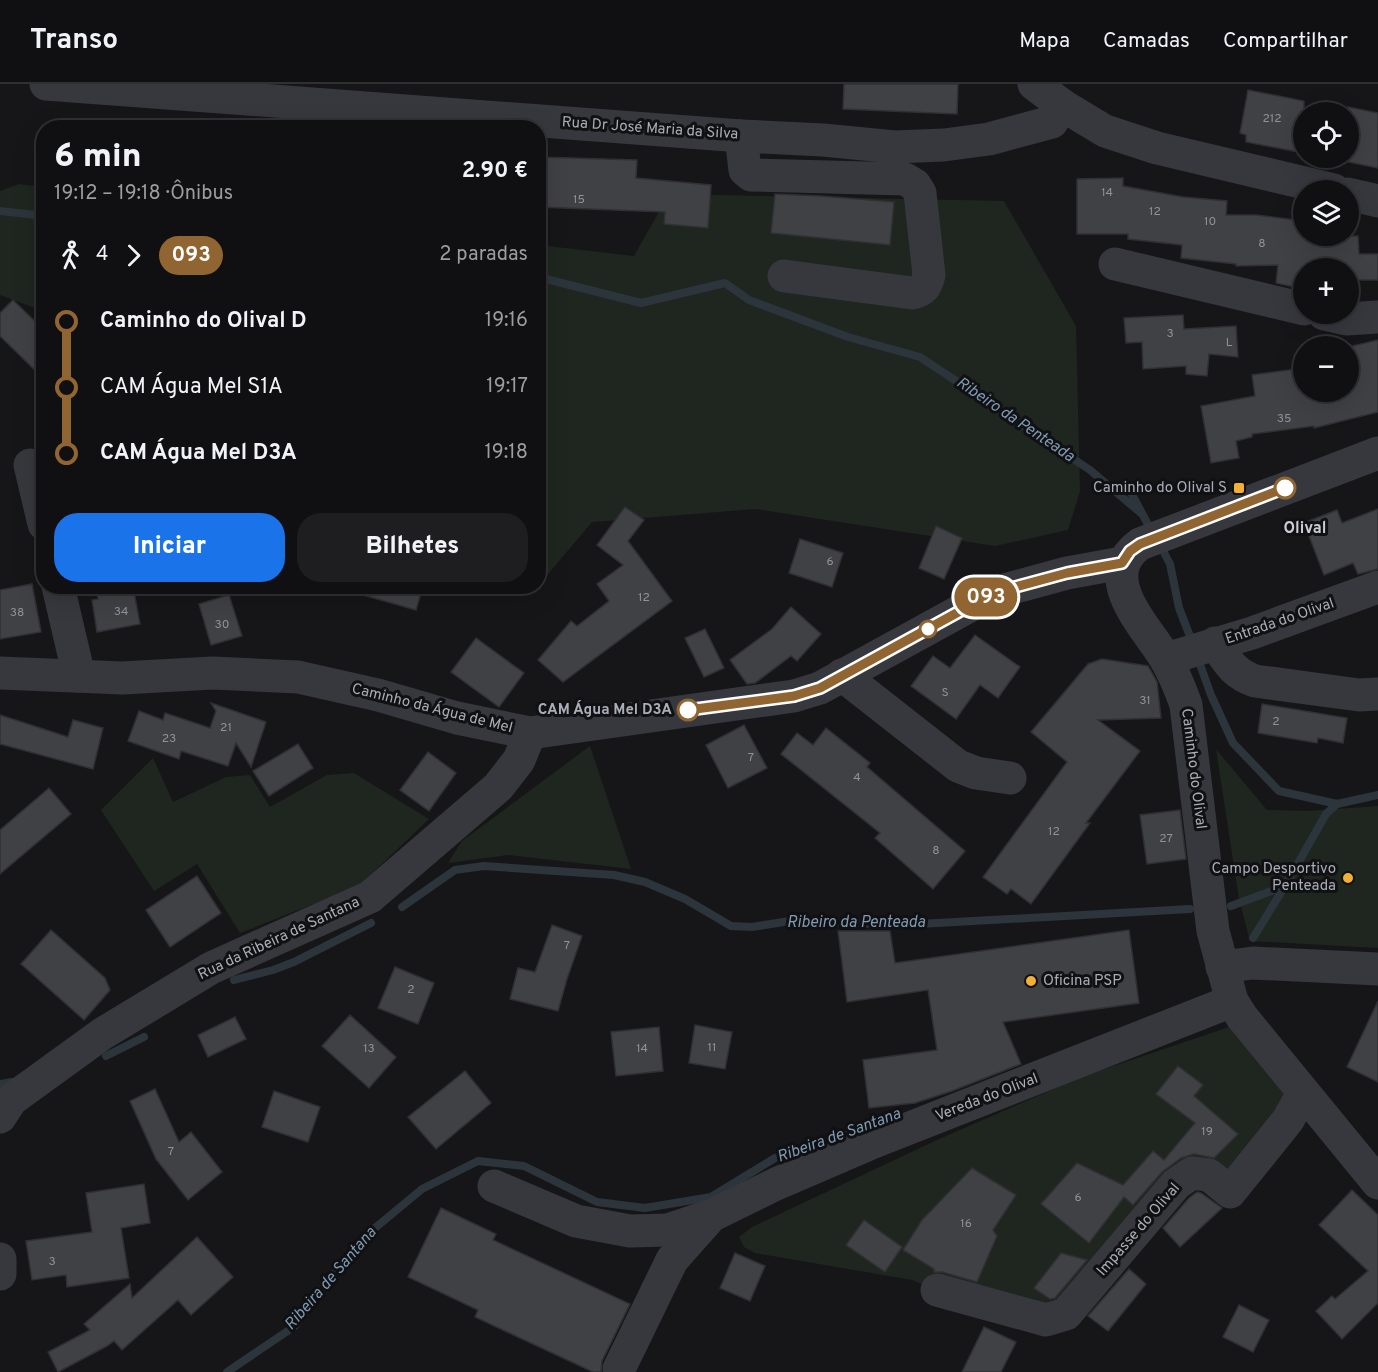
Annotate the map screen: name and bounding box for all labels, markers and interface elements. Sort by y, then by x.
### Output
text: Transo [30,23,118,59]
text: Mapa [1019,28,1070,55]
text: Camadas [1103,28,1190,55]
text: Compartilhar [1223,28,1348,55]
map controls [1293,102,1359,402]
button: locate [1293,102,1359,168]
house number: 212 [1262,111,1282,127]
street label: Rua Dr José Maria da Silva [561,113,739,145]
text: 6 min [54,137,142,179]
text: 2.90 € [462,158,528,185]
button: layers [1293,180,1359,246]
text: 19:12 – 19:18 · Ônibus [54,181,233,207]
house number: 14 [1101,185,1113,201]
house number: 15 [573,192,585,208]
house number: 12 [1149,204,1161,220]
house number: 10 [1204,214,1216,230]
house number: 8 [1258,236,1266,252]
icon: walk [54,239,87,272]
icon: forward [117,239,150,272]
text: 4 [96,242,108,268]
text: 093 [171,242,211,269]
text: 2 paradas [439,242,528,268]
button: + [1293,258,1359,324]
text: Caminho do Olival D [100,308,307,335]
text: 19:16 [485,308,528,334]
house number: 3 [1166,326,1174,342]
house number: L [1226,335,1233,351]
button: − [1293,336,1359,402]
water label: Ribeiro da Penteada [952,373,1079,467]
text: CAM Água Mel S1A [100,374,283,401]
text: 19:17 [486,374,528,400]
house number: 35 [1277,411,1291,427]
text: CAM Água Mel D3A [100,440,297,467]
text: 19:18 [484,440,528,466]
unlabelled marker [1274,477,1296,499]
place label: Caminho do Olival S [1093,479,1227,498]
marker: Caminho do Olival S [1232,481,1246,495]
button: Iniciar [54,513,285,582]
button: Bilhetes [297,513,528,582]
district label: Olival [1284,519,1326,539]
house number: 6 [826,554,834,570]
line badge: 093 [952,578,1020,616]
text: 093 [966,584,1006,611]
house number: 12 [638,590,650,606]
street label: Entrada do Olival [1223,594,1337,650]
house number: 34 [114,604,128,620]
house number: 38 [10,605,24,621]
house number: 30 [215,617,229,633]
unlabelled marker [919,620,937,638]
street label: Caminho da Água de Mel [350,679,515,738]
house number: S [941,685,949,701]
house number: 31 [1139,693,1151,709]
marker: CAM Água Mel D3A [677,699,699,721]
place label: CAM Água Mel D3A [538,700,672,720]
street label: Caminho do Olival [1176,708,1210,830]
house number: 2 [1272,714,1280,730]
house number: 21 [220,720,232,736]
house number: 23 [162,731,176,747]
house number: 7 [748,750,754,766]
house number: 4 [853,770,861,786]
house number: 12 [1048,824,1060,840]
house number: 27 [1159,831,1173,847]
house number: 8 [932,843,940,859]
place label: Campo Desportivo Penteada [1211,860,1336,896]
marker: Campo Desportivo Penteada [1341,871,1355,885]
street label: Rua da Ribeira de Santana [195,893,363,985]
water label: Ribeiro da Penteada [787,913,926,933]
house number: 7 [564,938,570,954]
place label: Oficina PSP [1043,972,1122,991]
marker: Oficina PSP [1024,974,1038,988]
house number: 2 [407,982,415,998]
house number: 11 [708,1040,716,1056]
house number: 13 [363,1041,375,1057]
house number: 14 [636,1041,648,1057]
street label: Vereda do Olival [933,1070,1041,1126]
water label: Ribeira de Santana [774,1104,904,1168]
house number: 19 [1201,1124,1213,1140]
house number: 7 [168,1144,174,1160]
street label: Impasse do Olival [1093,1179,1185,1281]
house number: 6 [1074,1190,1082,1206]
house number: 16 [960,1216,972,1232]
water label: Ribeira de Santana [281,1223,382,1335]
house number: 3 [48,1254,56,1270]

